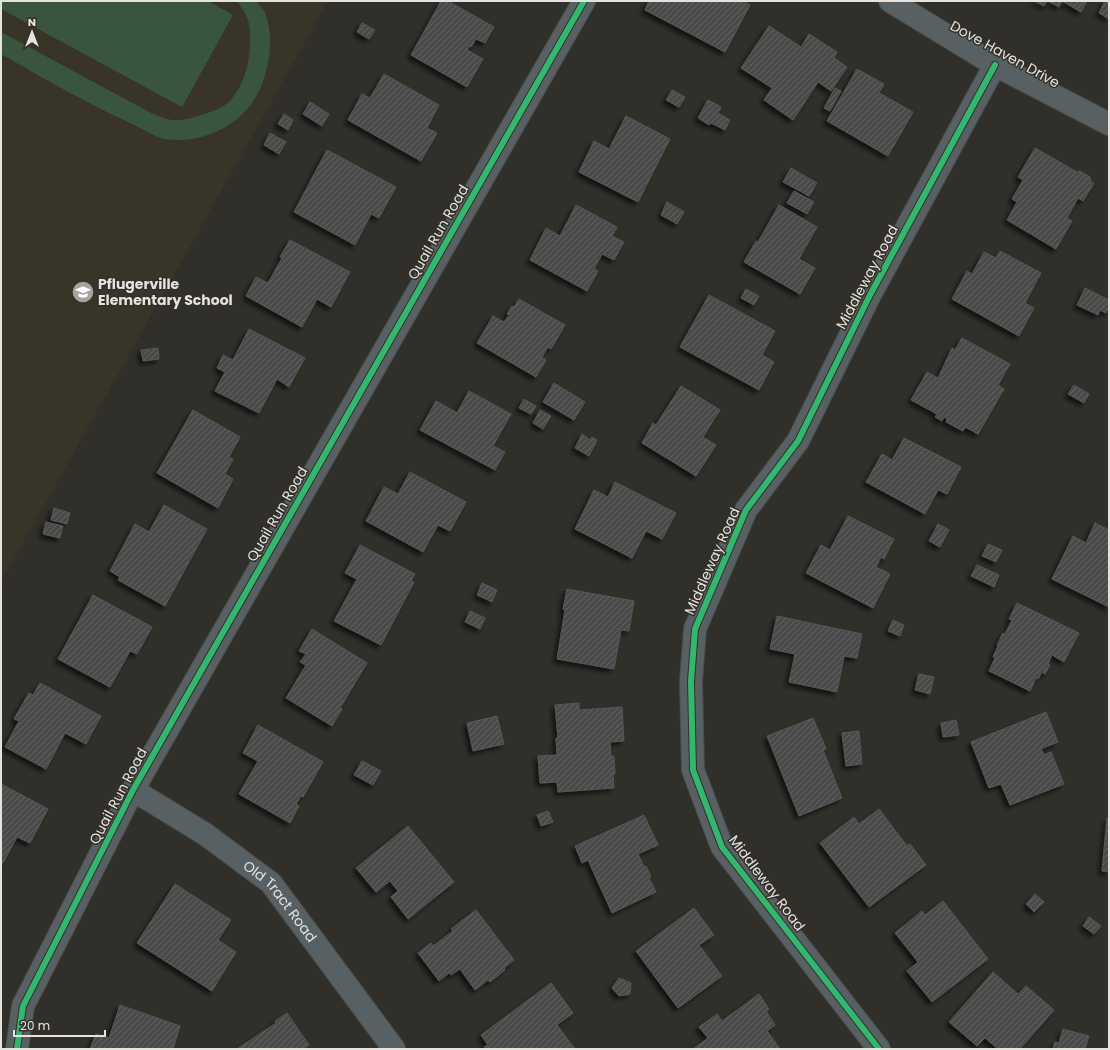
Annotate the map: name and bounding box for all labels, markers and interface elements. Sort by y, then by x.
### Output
north arrow [12,12,52,52]
text: N [28,14,36,30]
street label: Dove Haven Drive [947,16,1064,93]
street label: Quail Run Road [403,181,473,283]
street label: Middleway Road [831,221,903,333]
place label: Pflugerville Elementary School [98,274,233,310]
school or university icon: Pflugerville Elementary School [70,279,96,305]
street label: Quail Run Road [242,463,312,565]
street label: Middleway Road [679,504,745,618]
street label: Quail Run Road [84,744,152,848]
street label: Middleway Road [724,831,810,935]
street label: Old Tract Road [239,856,321,946]
scale bar [14,1012,105,1038]
text: 20 m [20,1017,50,1034]

